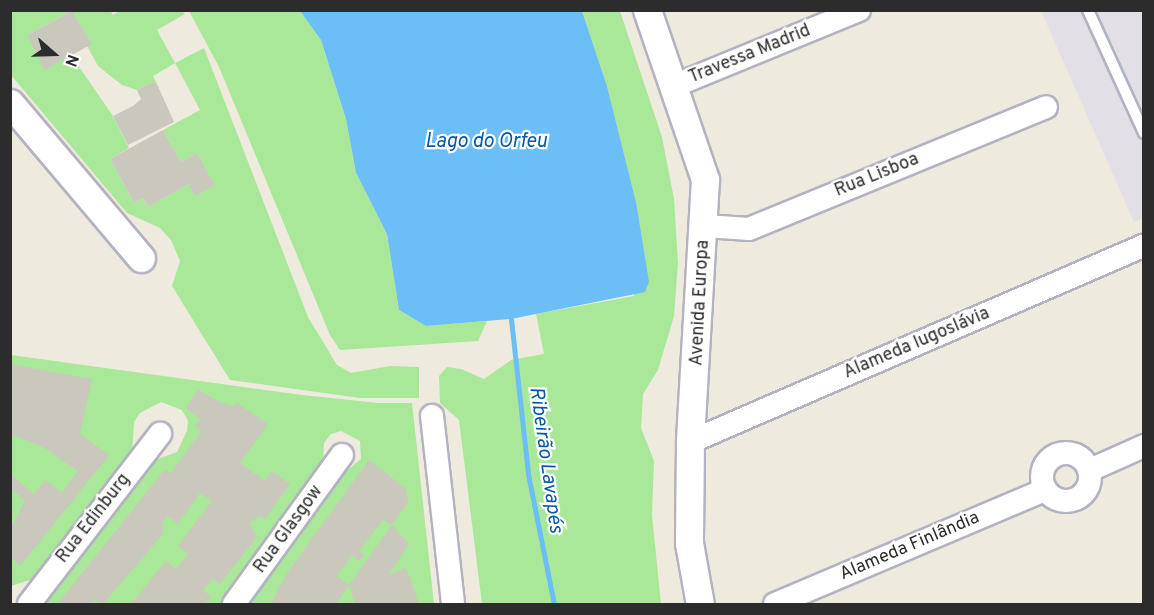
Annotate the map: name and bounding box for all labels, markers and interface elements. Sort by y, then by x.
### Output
street label: Travessa Madrid [686,21,814,89]
north arrow [24,24,84,84]
text: N [60,51,82,69]
water label: Lago do Orfeu [425,130,547,154]
street label: Rua Lisboa [832,149,922,203]
street label: Avenida Europa [687,239,715,367]
street label: Alameda Iugoslávia [841,303,993,385]
water label: Ribeirão Lavapés [523,385,567,535]
street label: Rua Edinburg [52,470,136,568]
street label: Rua Glasgow [250,482,328,578]
street label: Alameda Finlândia [837,508,983,586]

